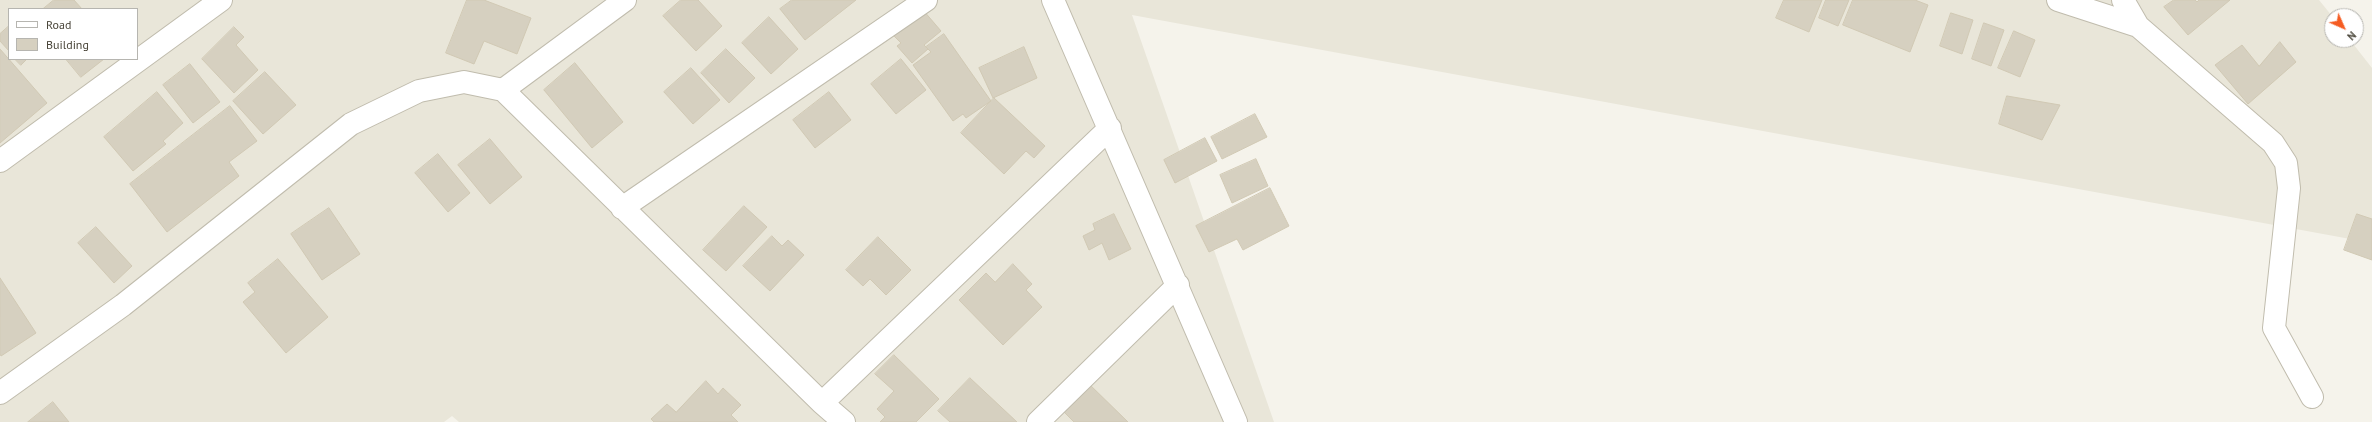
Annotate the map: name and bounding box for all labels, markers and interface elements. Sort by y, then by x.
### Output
legend [8,8,138,60]
north arrow [2324,8,2364,48]
text: Road [46,17,71,32]
text: N [2344,28,2359,43]
text: Building [46,37,89,52]

